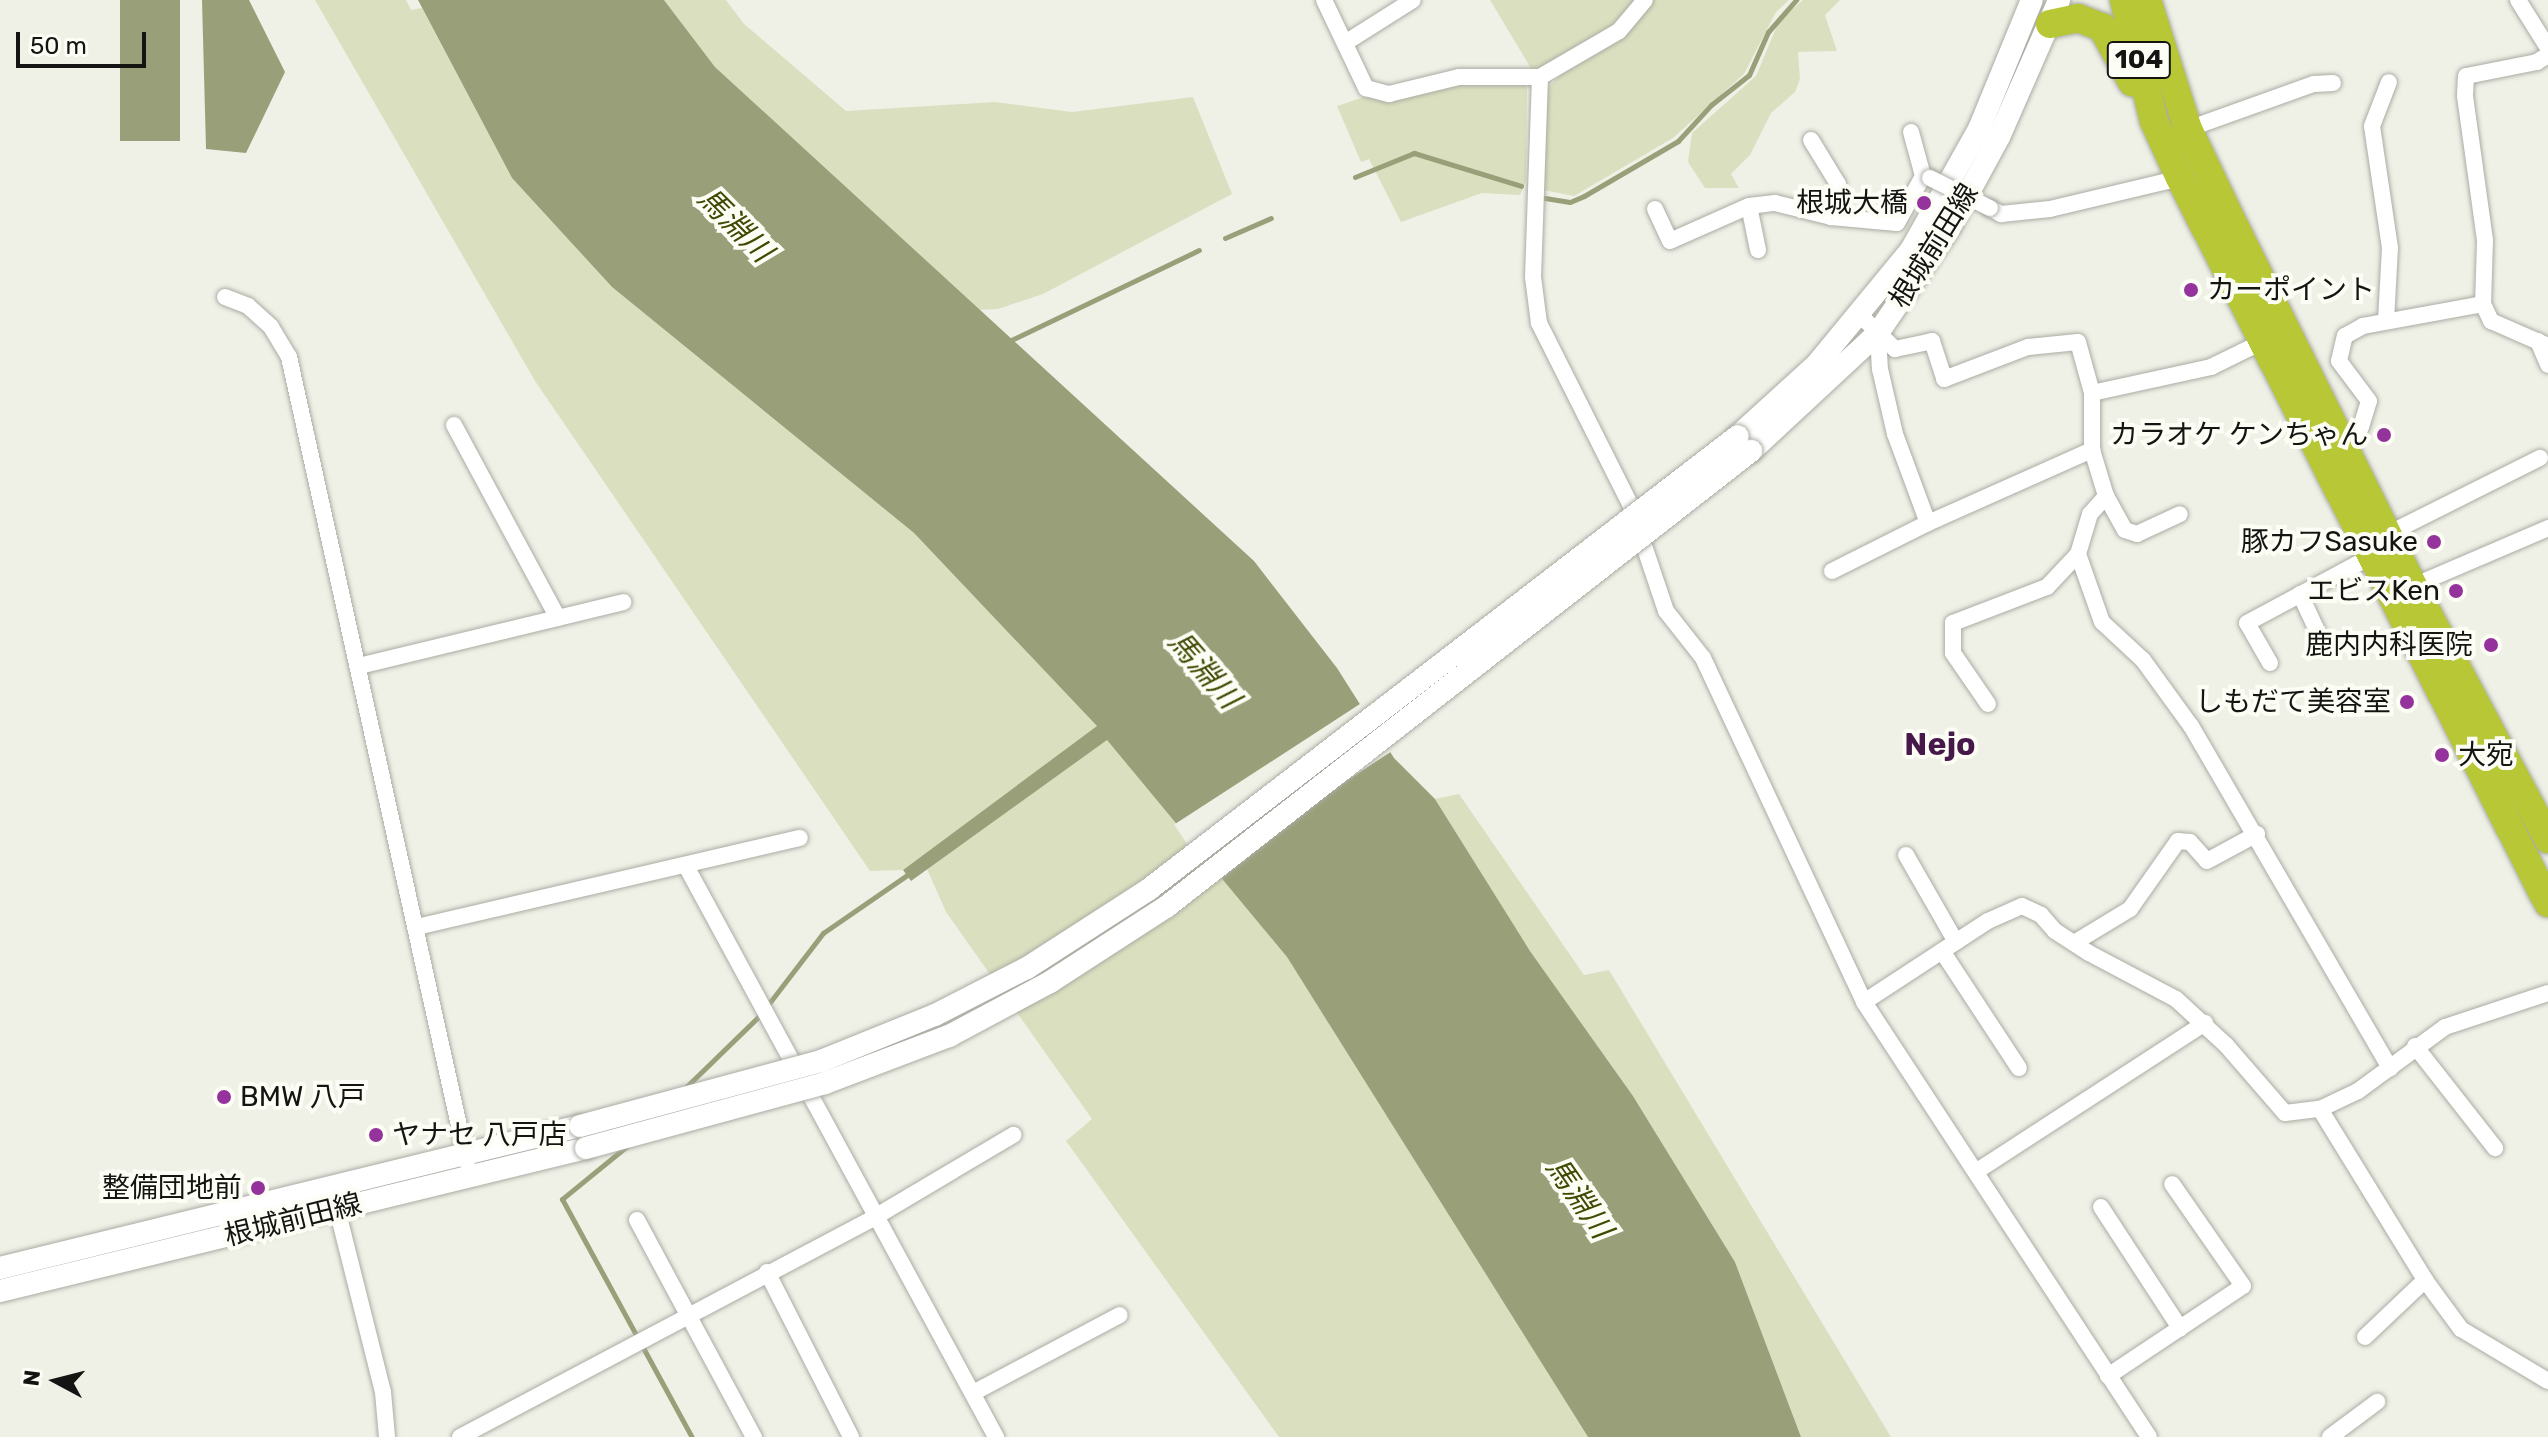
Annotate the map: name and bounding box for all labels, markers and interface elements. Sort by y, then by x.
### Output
scale bar [20,16,150,66]
text: 50 m [30,32,87,60]
road number: 104 [2105,38,2173,82]
street label: 根城前田線 [1883,178,1985,314]
water label: 馬淵川 [690,180,780,270]
place label: 根城大橋 [1796,186,1908,220]
marker: 根城大橋 [1915,194,1933,212]
place label: カーポイント [2207,273,2375,307]
marker: カーポイント [2182,281,2200,299]
place label: カラオケ ケンちゃん [2109,418,2368,452]
marker: カラオケ ケンちゃん [2375,426,2393,444]
place label: 豚カフSasuke [2241,525,2418,559]
marker: 豚カフSasuke [2425,533,2443,551]
place label: エビスKen [2307,574,2440,608]
marker: エビスKen [2447,582,2465,600]
water label: 馬淵川 [1161,624,1247,716]
place label: 鹿内内科医院 [2305,628,2473,662]
marker: 鹿内内科医院 [2480,634,2502,656]
place label: しもだて美容室 [2195,685,2391,719]
marker: しもだて美容室 [2398,693,2416,711]
district label: Nejo [1904,725,1976,763]
place label: 大宛 [2458,738,2514,772]
marker: 大宛 [2433,746,2451,764]
place label: BMW 八戸 [240,1080,366,1114]
marker: BMW 八戸 [215,1088,233,1106]
place label: ヤナセ 八戸店 [392,1118,567,1152]
marker: ヤナセ 八戸店 [367,1126,385,1144]
water label: 馬淵川 [1538,1151,1620,1245]
place label: 整備団地前 [102,1171,242,1205]
marker: 整備団地前 [249,1179,267,1197]
street label: 根城前田線 [221,1187,365,1253]
north arrow [16,1341,96,1421]
text: N [17,1369,46,1388]

